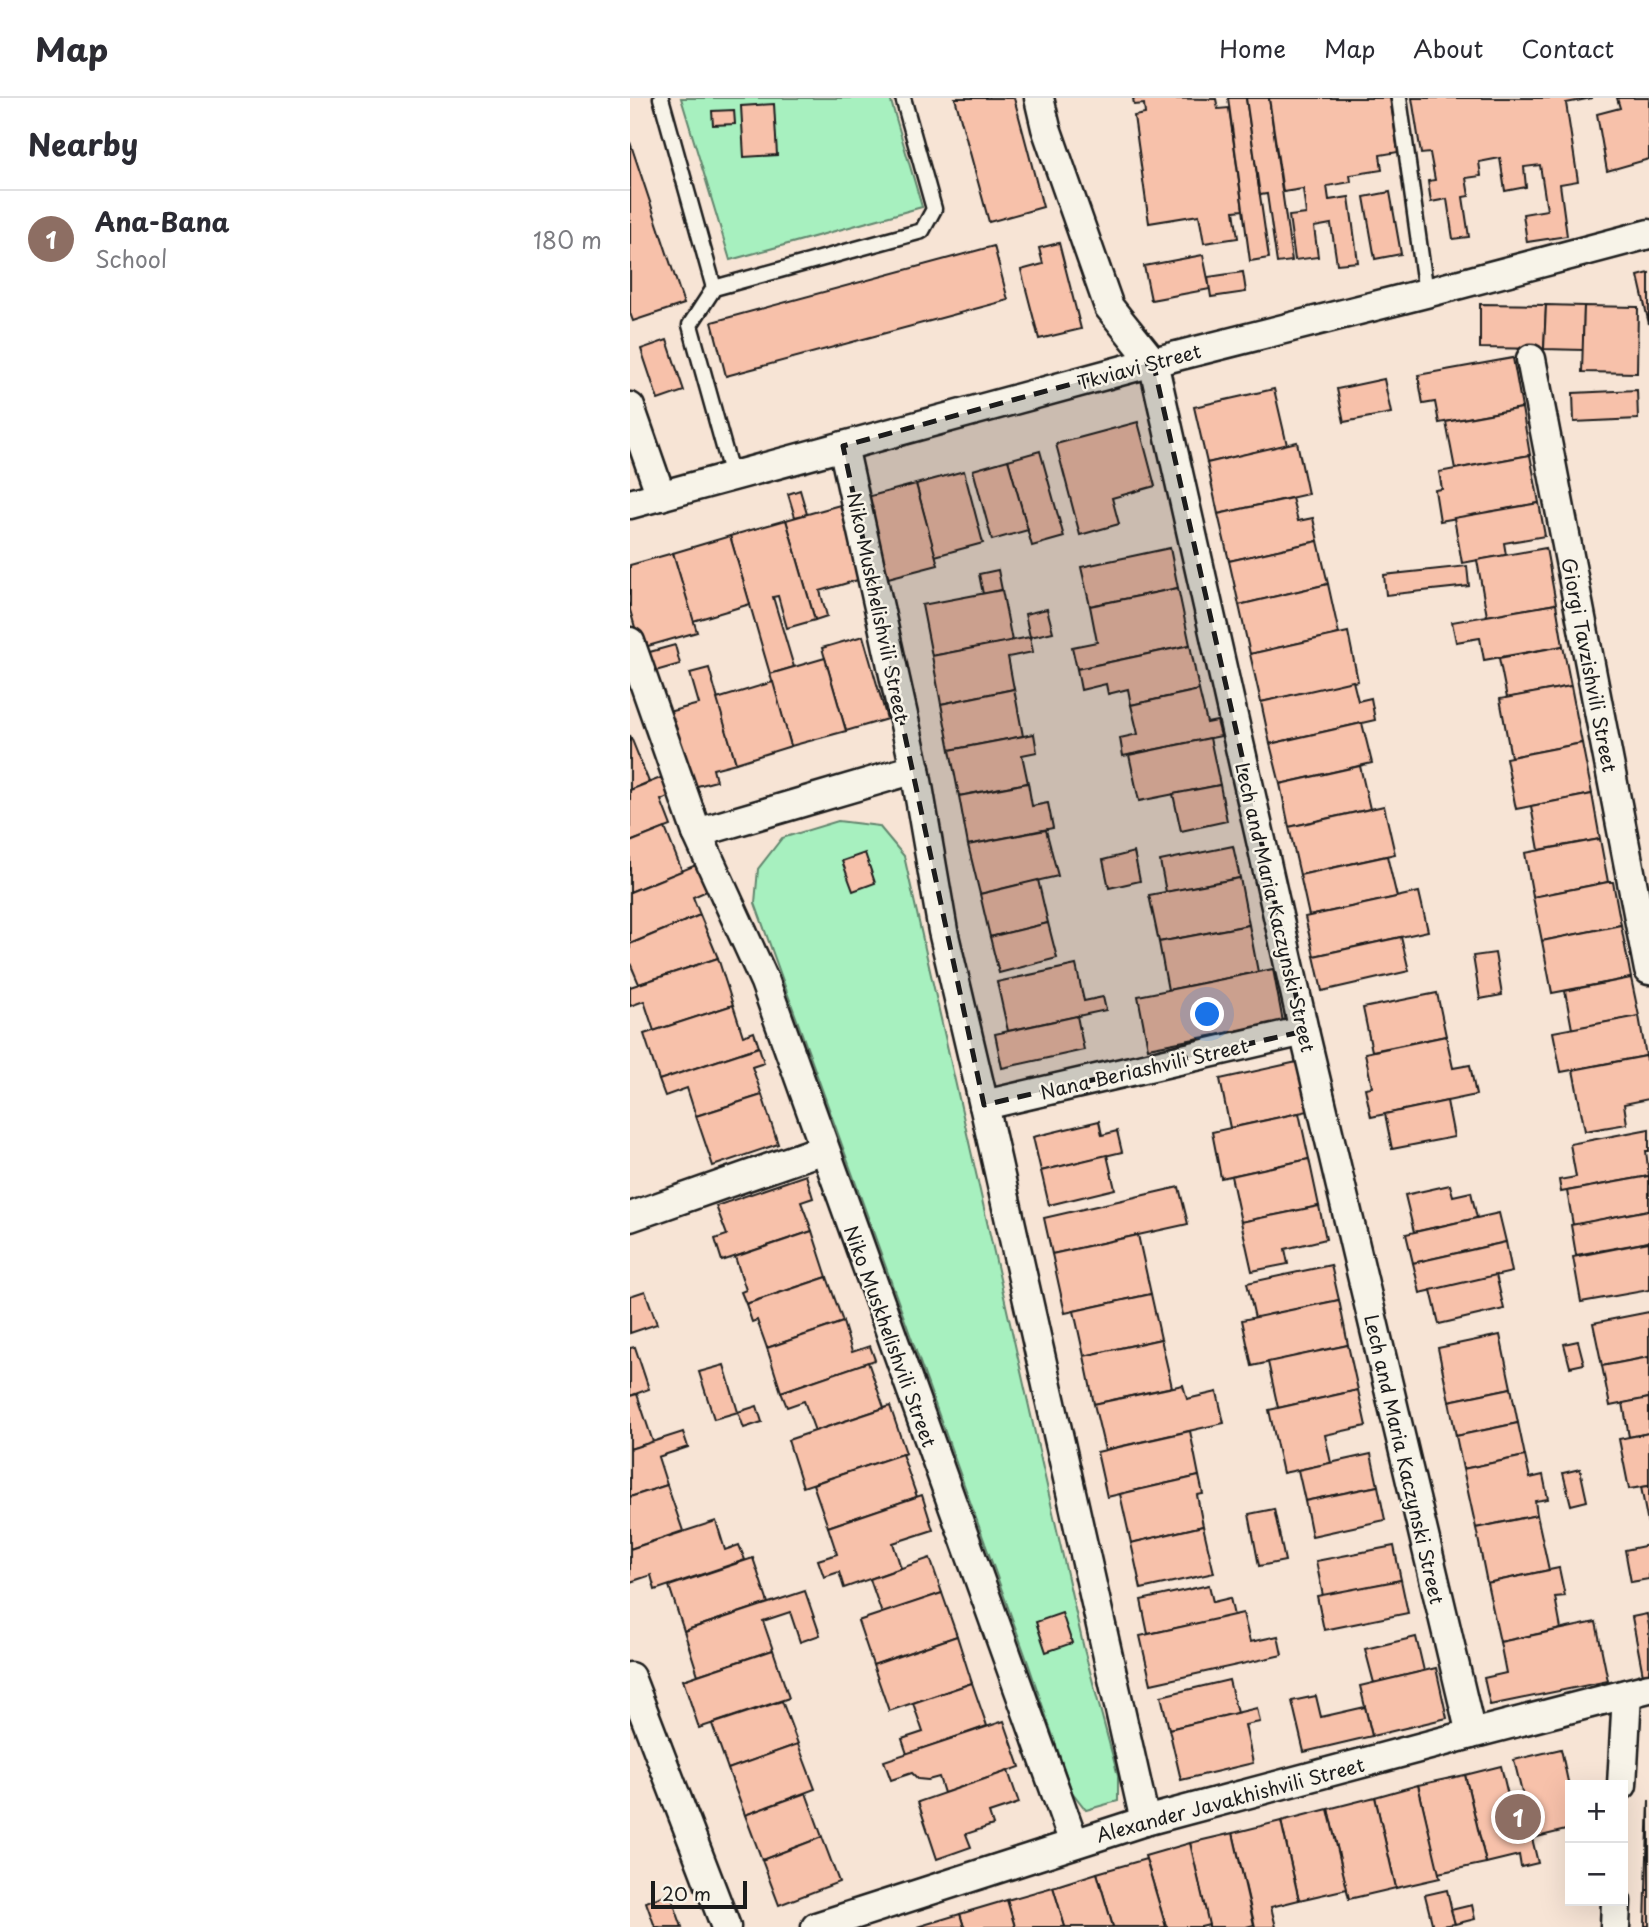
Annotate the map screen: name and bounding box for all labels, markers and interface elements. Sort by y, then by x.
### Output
text: Map [35,23,108,73]
text: Home [1219,30,1286,66]
text: Map [1324,30,1375,66]
text: About [1413,30,1483,66]
text: Contact [1521,30,1614,66]
text: Nearby [28,121,138,166]
text: Ana-Bana [95,202,230,241]
text: 1 [46,222,57,257]
text: 180 m [533,222,602,257]
text: School [95,241,167,276]
street label: Tkviavi Street [1074,336,1204,396]
street label: Niko Muskhelishvili Street [841,490,917,725]
street label: Giorgi Tavzishvili Street [1555,555,1625,775]
street label: Lech and Maria Kaczynski Street [1229,759,1323,1055]
your location [1190,997,1224,1031]
street label: Nana Beriashvili Street [1037,1030,1251,1106]
street label: Niko Muskhelishvili Street [838,1221,944,1451]
street label: Lech and Maria Kaczynski Street [1358,1311,1452,1607]
street label: Alexander Javakhishvili Street [1093,1750,1367,1848]
map controls [1565,1780,1628,1906]
button: + [1565,1780,1628,1843]
pin: 1 [1495,1791,1541,1843]
button: − [1565,1843,1628,1906]
scale bar [651,1878,747,1910]
text: 20 m [662,1879,711,1907]

